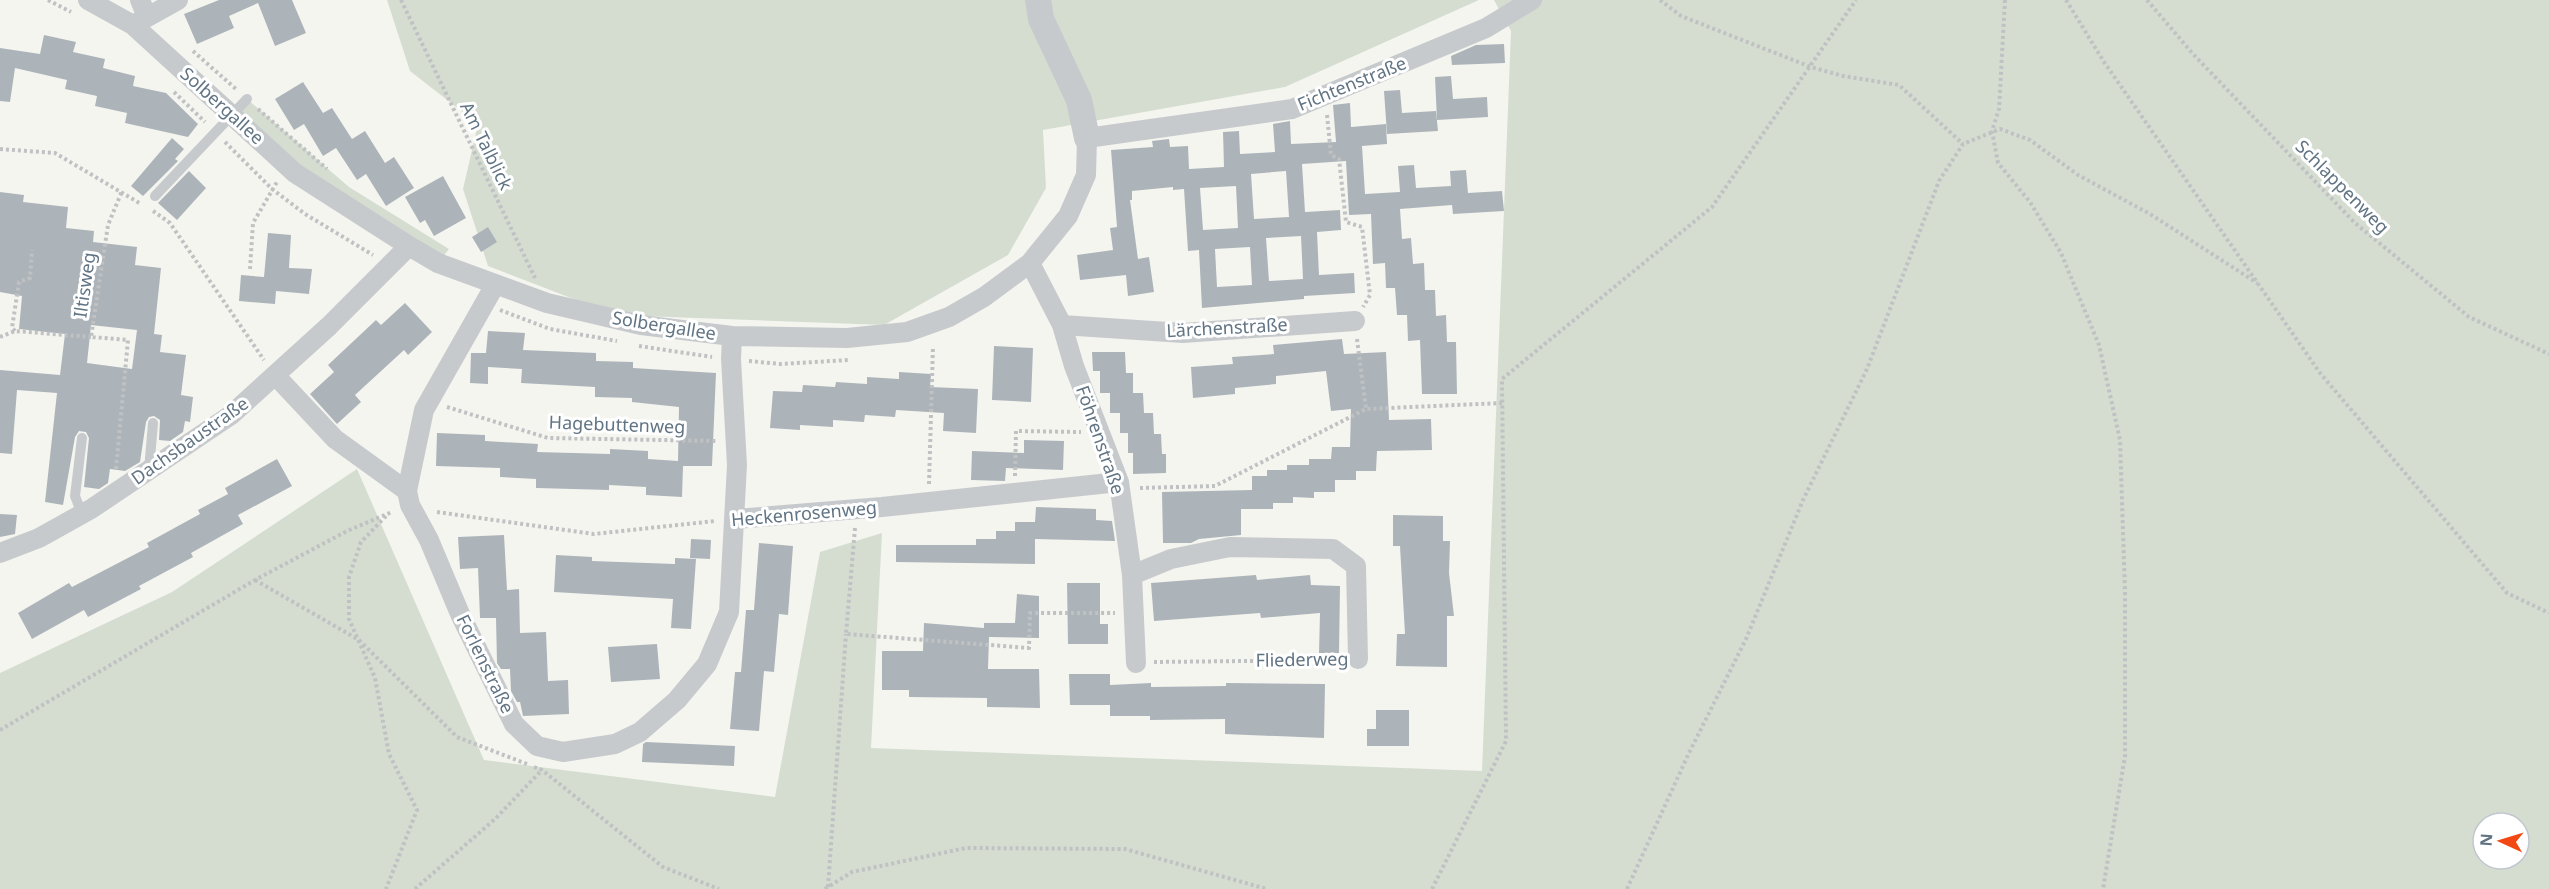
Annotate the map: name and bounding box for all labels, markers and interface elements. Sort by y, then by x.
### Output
street label: Fichtenstraße [1294,50,1410,116]
street label: Solbergallee [176,61,270,149]
street label: Am Talblick [455,98,519,194]
street label: Schlappenweg [2291,134,2395,238]
street label: Iltisweg [68,251,100,319]
street label: Solbergallee [611,305,718,345]
street label: Lärchenstraße [1166,312,1288,342]
street label: Föhrenstraße [1071,382,1131,497]
street label: Dachsbaustraße [126,391,253,490]
street label: Hagebuttenweg [548,410,686,438]
street label: Heckenrosenweg [730,495,878,531]
street label: Forlenstraße [452,610,520,717]
street label: Fliederweg [1255,646,1349,672]
north arrow [2471,811,2531,871]
text: N [2475,833,2497,847]

